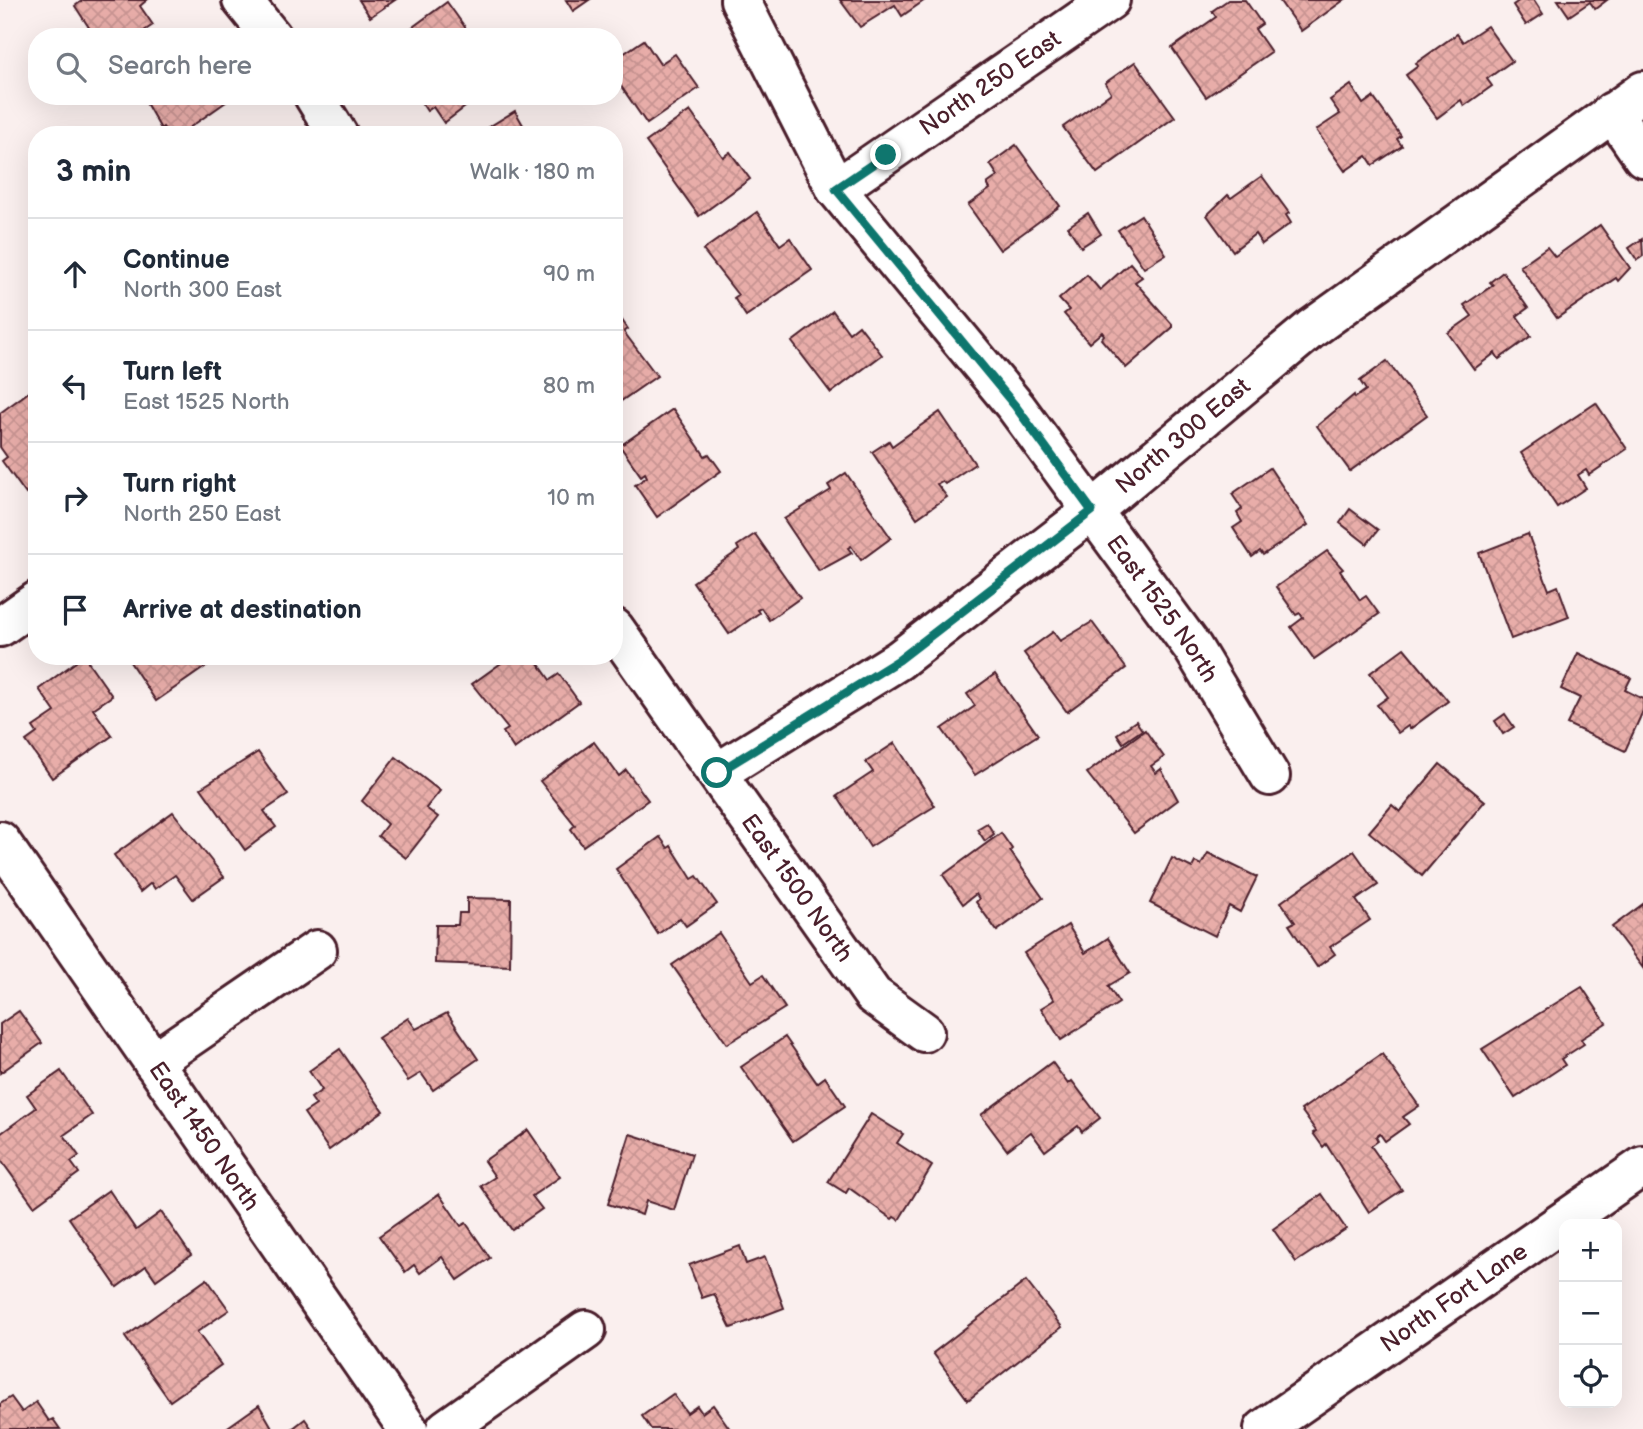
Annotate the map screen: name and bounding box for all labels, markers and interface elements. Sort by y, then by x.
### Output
street label: North 250 East [914,24,1067,142]
search box [28,28,623,105]
icon: search [52,48,90,86]
text: Search here [108,51,252,82]
route end [870,139,901,170]
text: 3 min [56,154,131,190]
text: Walk · 180 m [470,158,595,186]
text: Continue [123,245,230,276]
icon: ahead [56,255,94,293]
text: 90 m [543,260,595,288]
text: North 300 East [123,276,282,304]
text: Turn left [123,357,222,388]
icon: left [56,367,94,405]
street label: North 300 East [1110,371,1257,500]
text: 80 m [543,372,595,400]
text: East 1525 North [123,388,290,416]
text: Turn right [123,469,236,500]
icon: right [56,479,94,517]
text: 10 m [547,484,595,512]
text: North 250 East [123,500,281,528]
street label: East 1525 North [1100,530,1224,688]
icon: arrive [56,591,94,629]
text: Arrive at destination [123,595,362,626]
route start [701,757,732,788]
street label: East 1500 North [735,809,859,968]
street label: East 1450 North [143,1056,266,1216]
map controls [1559,1219,1622,1408]
button: + [1559,1219,1622,1282]
street label: North Fort Lane [1375,1237,1533,1359]
button: − [1559,1282,1622,1345]
button: locate [1559,1345,1622,1408]

